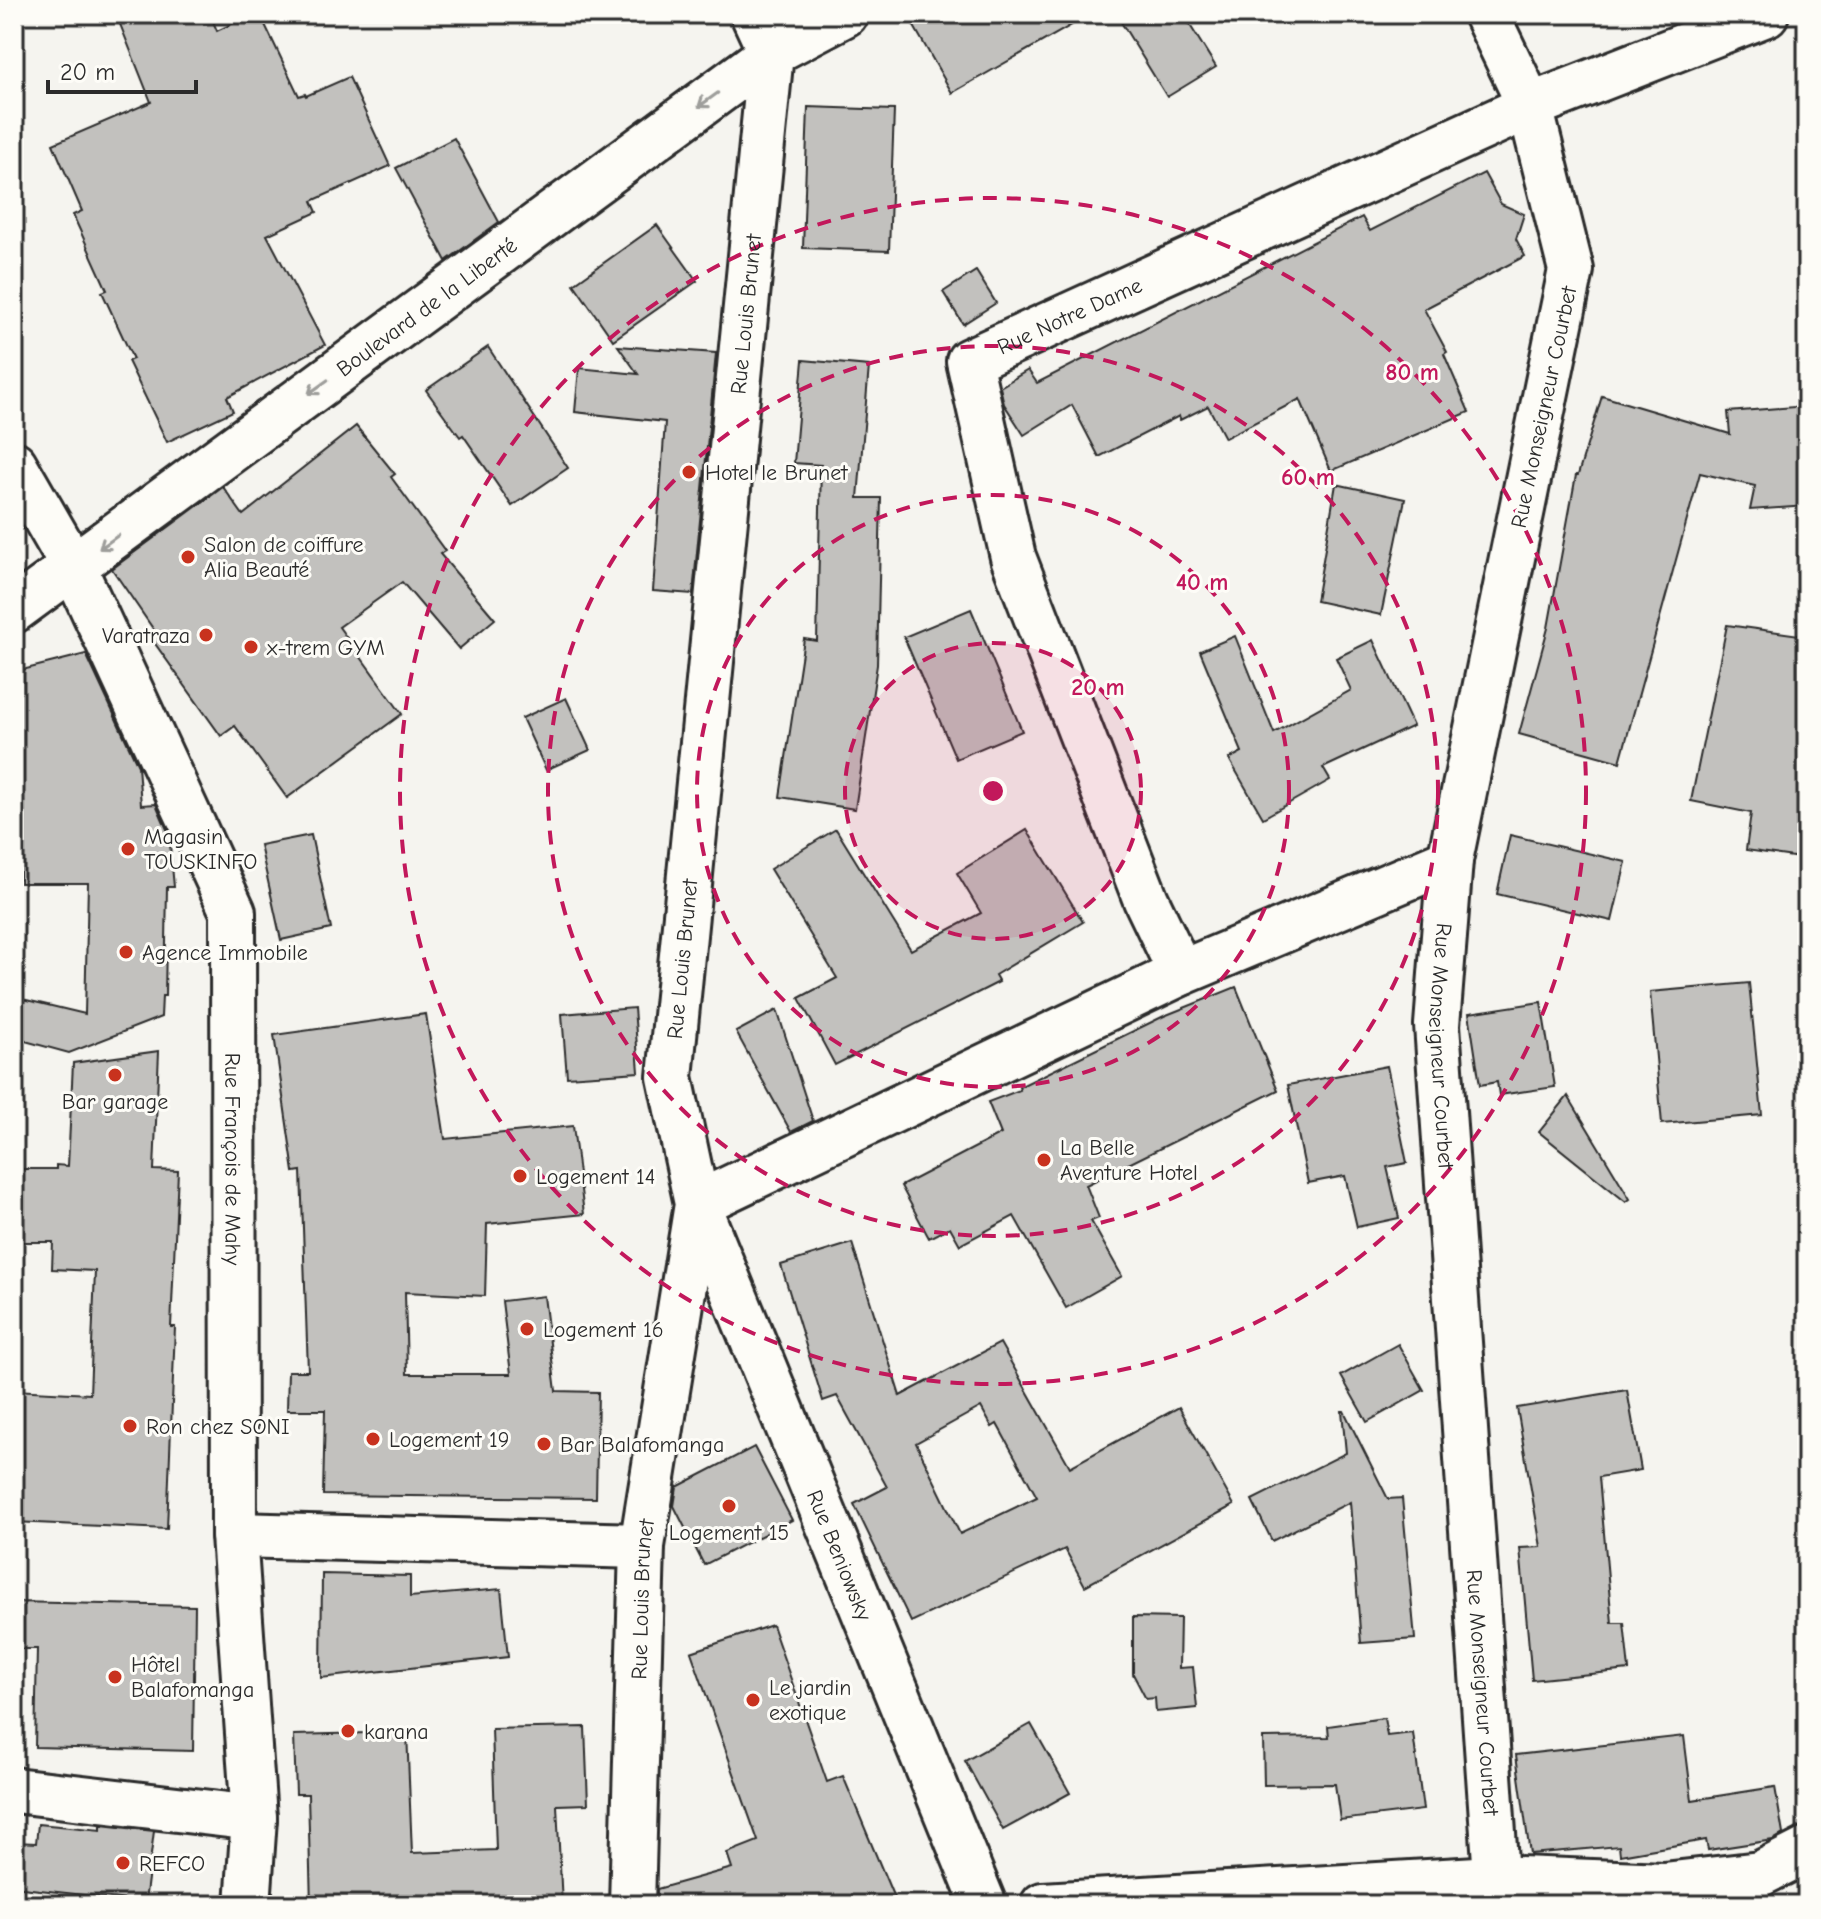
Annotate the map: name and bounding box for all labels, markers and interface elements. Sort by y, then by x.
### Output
scale bar [48,44,196,94]
text: 20 m [60,58,115,86]
one-way arrow [698,91,719,108]
street label: Boulevard de la Liberté [332,232,522,382]
street label: Rue Louis Brunet [725,232,767,396]
street label: Rue Notre Dame [993,272,1146,360]
street label: Rue Monseigneur Courbet [1506,283,1582,530]
text: 80 m [1385,358,1439,386]
one-way arrow [308,379,330,396]
place label: Hotel le Brunet [705,460,848,486]
marker: Hotel le Brunet [680,463,698,481]
text: 60 m [1281,463,1335,491]
place label: Salon de coiffure Alia Beauté [204,532,364,583]
one-way arrow [99,533,121,550]
marker: Salon de coiffure Alia Beauté [179,548,197,566]
text: 40 m [1176,568,1228,596]
place label: Varatraza [102,623,190,649]
marker: Varatraza [197,626,215,644]
place label: x-trem GYM [266,635,385,661]
marker: x-trem GYM [242,638,260,656]
text: 20 m [1071,673,1125,701]
centre of rings [979,777,1007,805]
place label: Magasin TOUSKINFO [144,824,257,875]
marker: Magasin TOUSKINFO [119,840,137,858]
street label: Rue Louis Brunet [662,877,704,1040]
street label: Rue Monseigneur Courbet [1423,922,1459,1171]
place label: Agence Immobile [142,940,308,966]
marker: Agence Immobile [117,943,135,961]
street label: Rue François de Mahy [219,1053,246,1265]
marker: Bar garage [106,1066,124,1084]
place label: Bar garage [62,1089,168,1115]
place label: La Belle Aventure Hotel [1060,1135,1198,1186]
marker: La Belle Aventure Hotel [1035,1151,1053,1169]
place label: Logement 14 [536,1164,655,1190]
marker: Logement 14 [511,1167,529,1185]
place label: Logement 16 [543,1317,664,1343]
marker: Logement 16 [518,1320,536,1338]
place label: Ron chez SONI [146,1414,290,1440]
marker: Ron chez SONI [121,1417,139,1435]
place label: Logement 19 [389,1427,509,1453]
marker: Logement 19 [364,1430,382,1448]
place label: Bar Balafomanga [560,1432,724,1458]
marker: Bar Balafomanga [535,1435,553,1453]
street label: Rue Beniowsky [801,1486,877,1625]
marker: Logement 15 [720,1497,738,1515]
street label: Rue Louis Brunet [626,1516,660,1680]
place label: Logement 15 [669,1520,789,1546]
street label: Rue Monseigneur Courbet [1461,1569,1504,1817]
place label: Hôtel Balafomanga [131,1652,254,1703]
marker: Hôtel Balafomanga [106,1668,124,1686]
place label: Le jardin exotique [769,1675,851,1726]
marker: Le jardin exotique [744,1691,762,1709]
place label: karana [364,1719,429,1745]
marker: karana [339,1722,357,1740]
place label: REFCO [139,1851,205,1877]
marker: REFCO [114,1854,132,1872]

